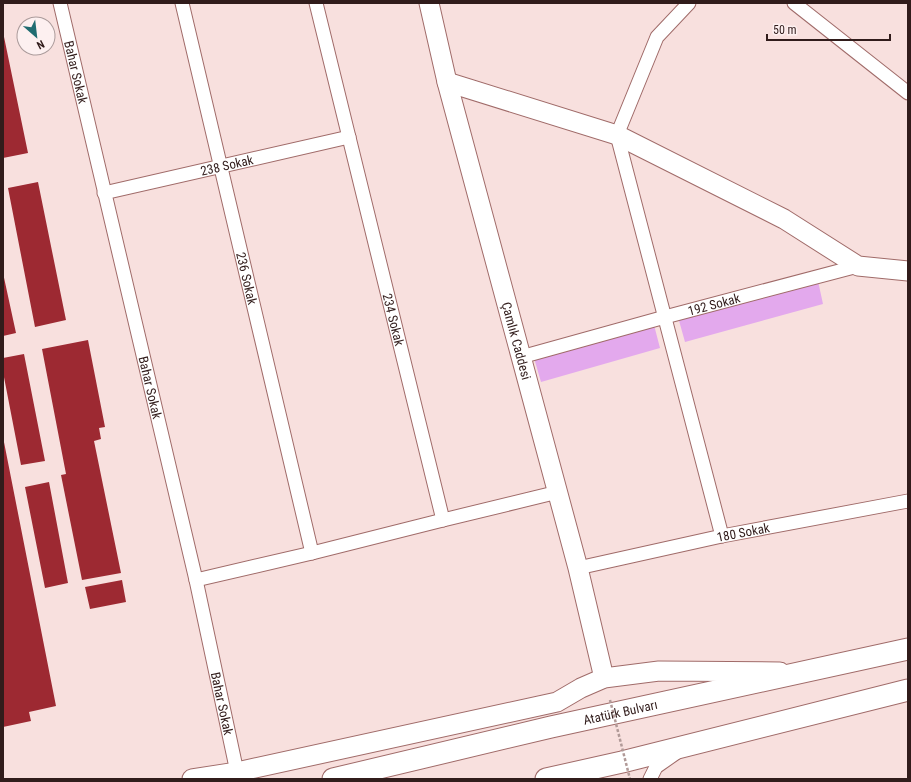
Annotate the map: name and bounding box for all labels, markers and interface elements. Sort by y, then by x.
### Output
north arrow [16,16,56,56]
scale bar [767,16,890,42]
text: 50 m [773,23,797,37]
text: N [34,37,46,52]
street label: Bahar Sokak [62,39,91,105]
street label: 238 Sokak [199,152,255,178]
street label: 236 Sokak [234,251,261,306]
street label: 192 Sokak [686,290,742,318]
street label: 234 Sokak [380,292,407,347]
street label: Çamlık Caddesi [499,300,534,381]
street label: Bahar Sokak [136,355,165,420]
street label: 180 Sokak [715,520,771,544]
street label: Bahar Sokak [208,671,236,736]
street label: Atatürk Bulvarı [582,696,659,727]

